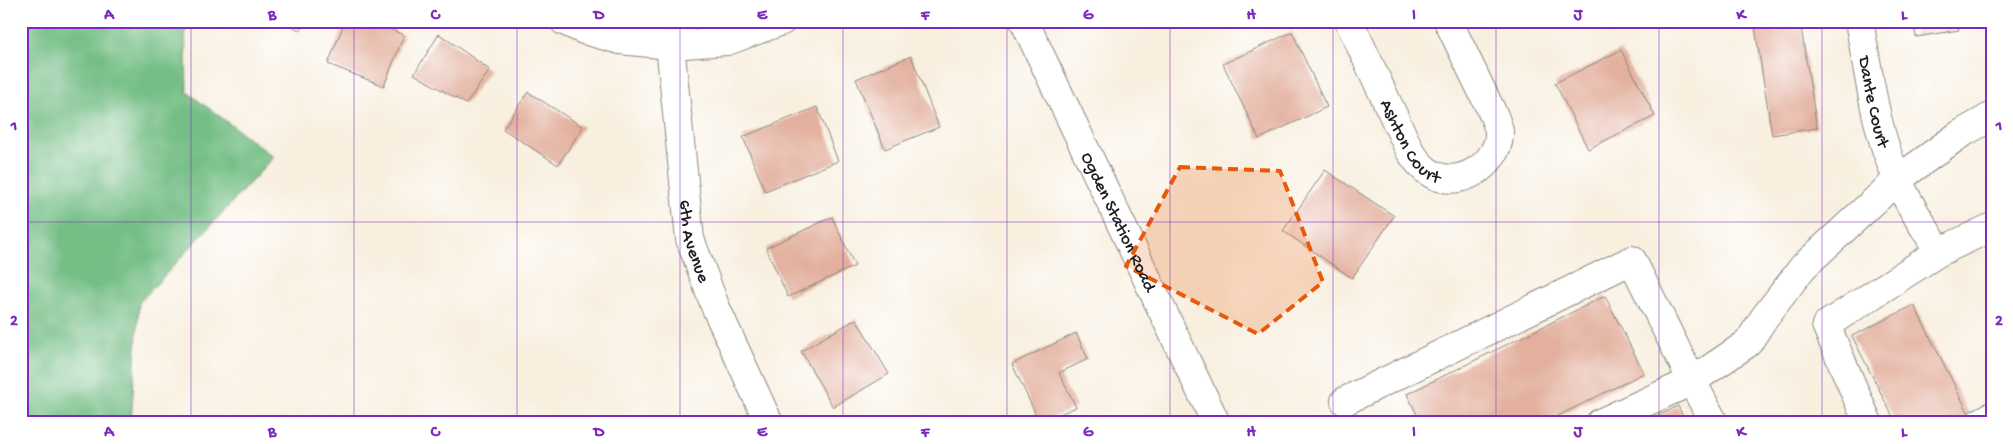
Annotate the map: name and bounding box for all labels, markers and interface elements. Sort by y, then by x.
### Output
text: A [103,7,115,26]
text: B [267,7,277,26]
text: C [430,7,441,26]
text: D [592,7,605,26]
text: E [757,7,768,26]
text: F [920,7,931,26]
text: G [1083,7,1094,26]
text: H [1246,7,1256,26]
text: I [1412,7,1416,26]
text: J [1573,7,1584,26]
text: K [1736,7,1748,26]
text: L [1901,7,1908,26]
street label: Dante Court [1852,54,1893,152]
street label: Ashton Court [1374,96,1445,190]
text: 1 [10,118,17,137]
text: 1 [1995,118,2002,137]
street label: Ogden Station Road [1075,149,1160,297]
street label: 6th Avenue [673,199,714,287]
text: 2 [10,313,18,332]
text: 2 [1995,313,2003,332]
text: A [103,424,115,443]
text: B [267,424,277,443]
text: C [430,424,441,443]
text: D [592,424,605,443]
text: E [757,424,768,443]
text: F [920,424,931,443]
text: G [1083,424,1094,443]
text: H [1246,424,1256,443]
text: I [1412,424,1416,443]
text: J [1573,424,1584,443]
text: K [1736,424,1748,443]
text: L [1901,424,1908,443]

